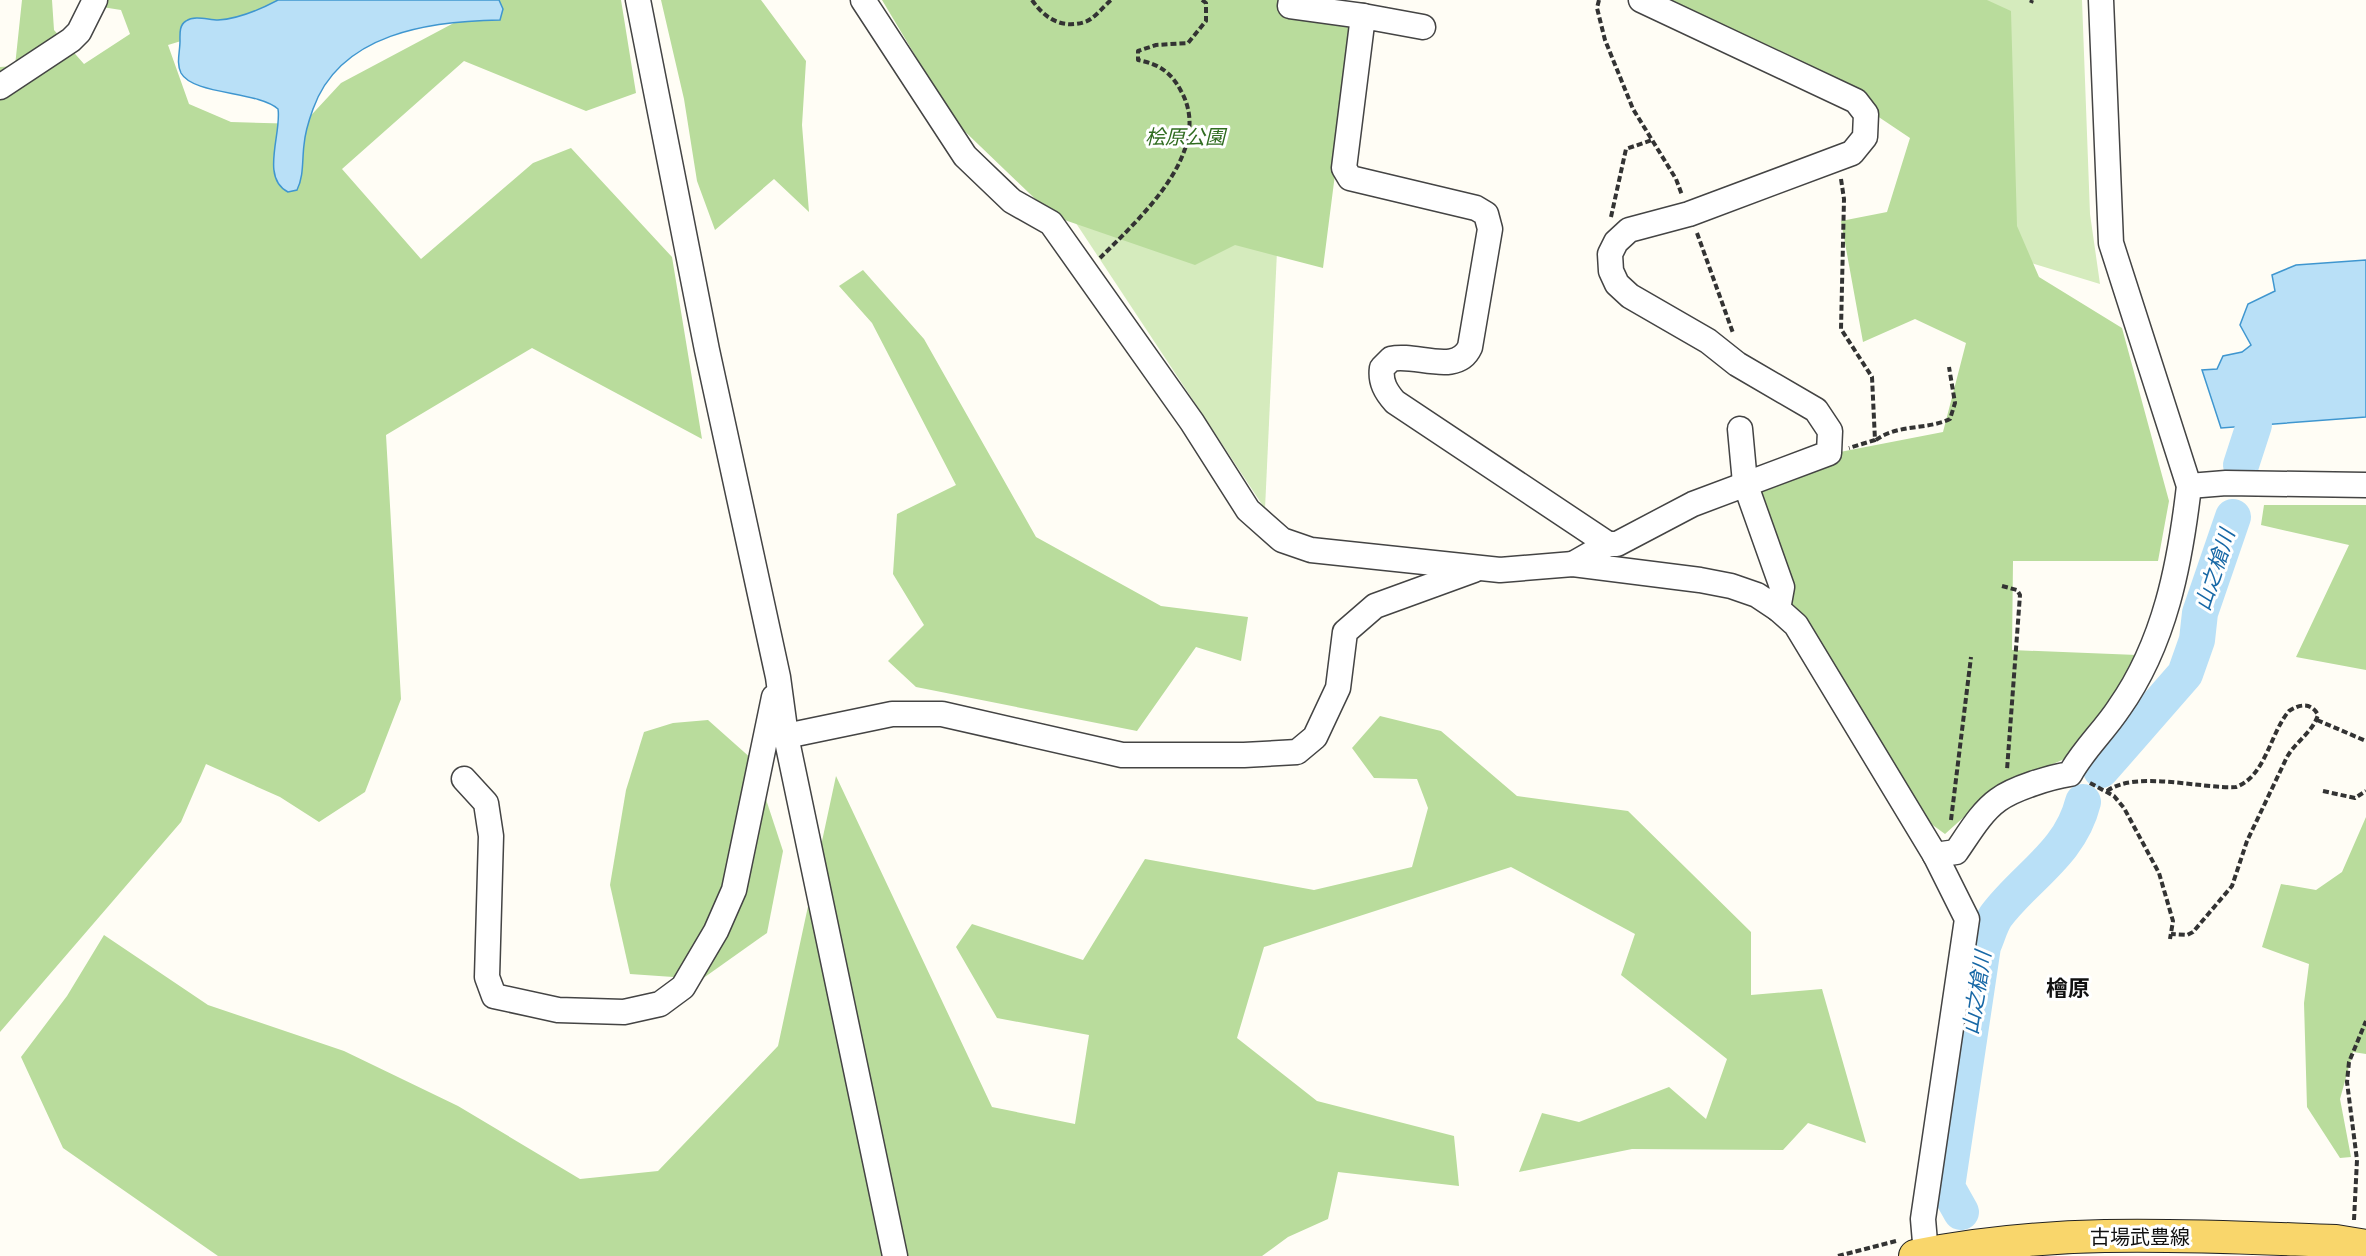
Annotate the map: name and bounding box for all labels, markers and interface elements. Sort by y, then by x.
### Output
park label: 桧原公園 [1145,124,1228,149]
water label: 山之槍川 [2189,524,2241,614]
water label: 山之槍川 [1957,947,1997,1037]
district label: 檜原 [2046,974,2090,1002]
street label: 古場武豊線 [2090,1224,2190,1249]

